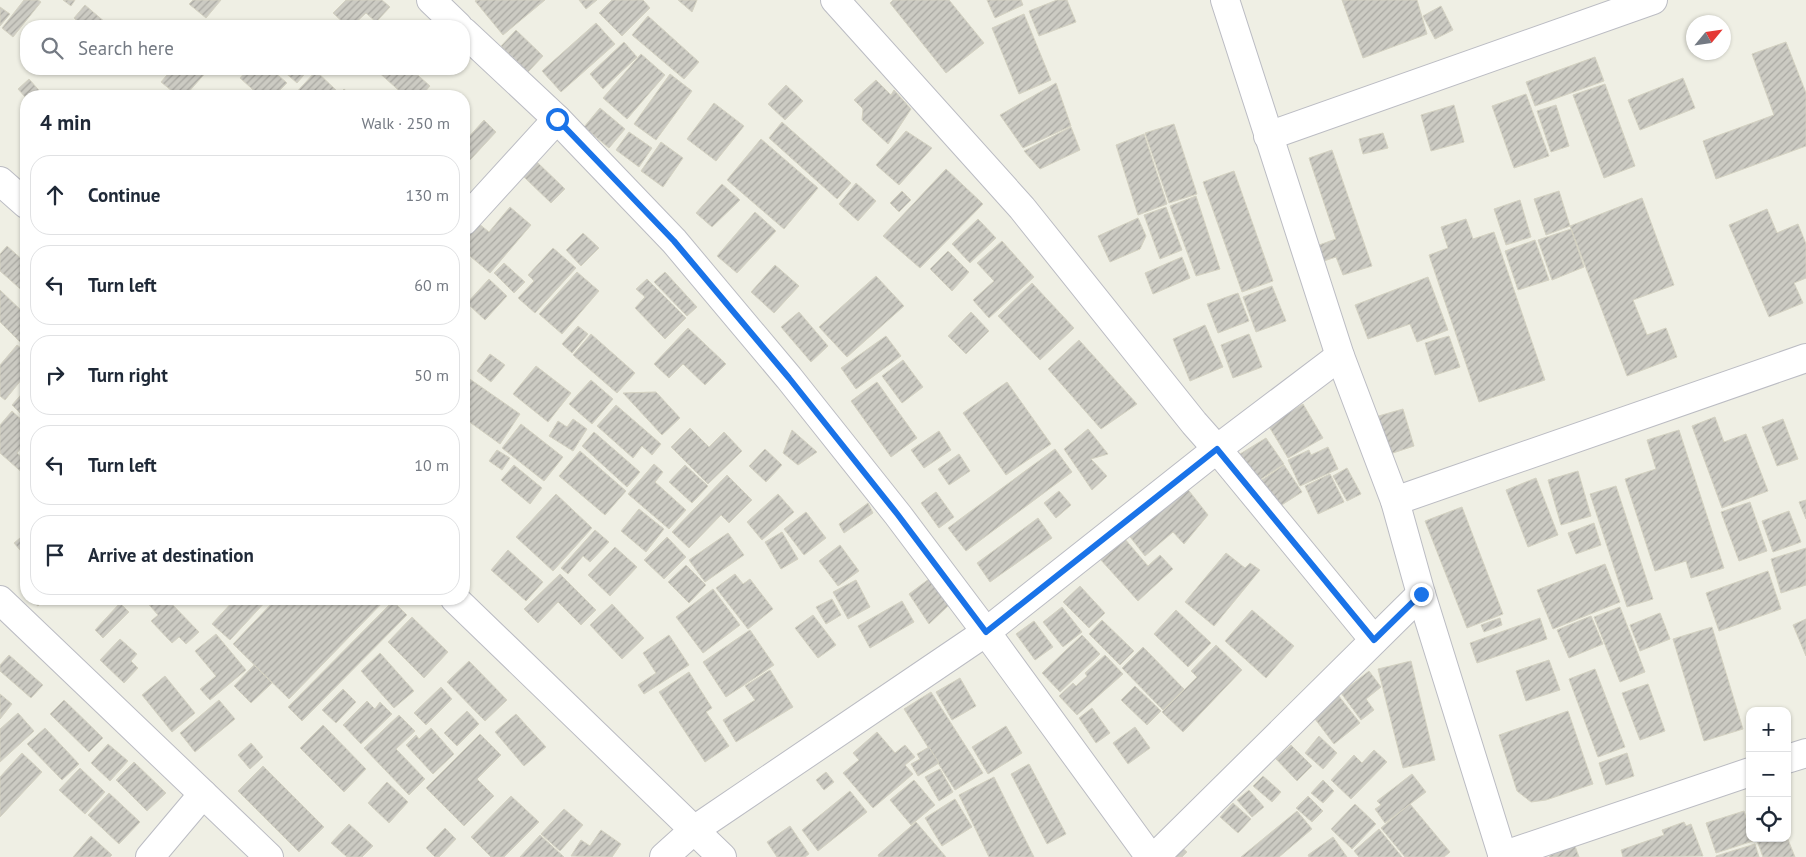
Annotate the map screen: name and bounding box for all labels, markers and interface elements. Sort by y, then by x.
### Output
north arrow [1686,15,1731,60]
search box [20,20,470,75]
icon: search [38,34,66,62]
text: Search here [78,36,174,60]
route start [546,108,569,131]
text: 4 min [40,109,91,136]
text: Walk · 250 m [361,113,450,133]
icon: ahead [41,181,69,209]
text: Continue [88,183,160,207]
text: 130 m [406,185,449,205]
icon: left [41,271,69,299]
text: Turn left [88,273,157,297]
text: 60 m [414,275,449,295]
icon: right [41,361,69,389]
text: Turn right [88,363,168,387]
text: 50 m [414,365,449,385]
icon: left [41,451,69,479]
text: Turn left [88,453,157,477]
text: 10 m [414,455,449,475]
icon: arrive [41,541,69,569]
text: Arrive at destination [88,543,254,567]
route end [1410,583,1433,606]
map controls [1746,707,1791,842]
button: + [1746,707,1791,752]
button: − [1746,752,1791,797]
button: locate [1746,797,1791,842]

